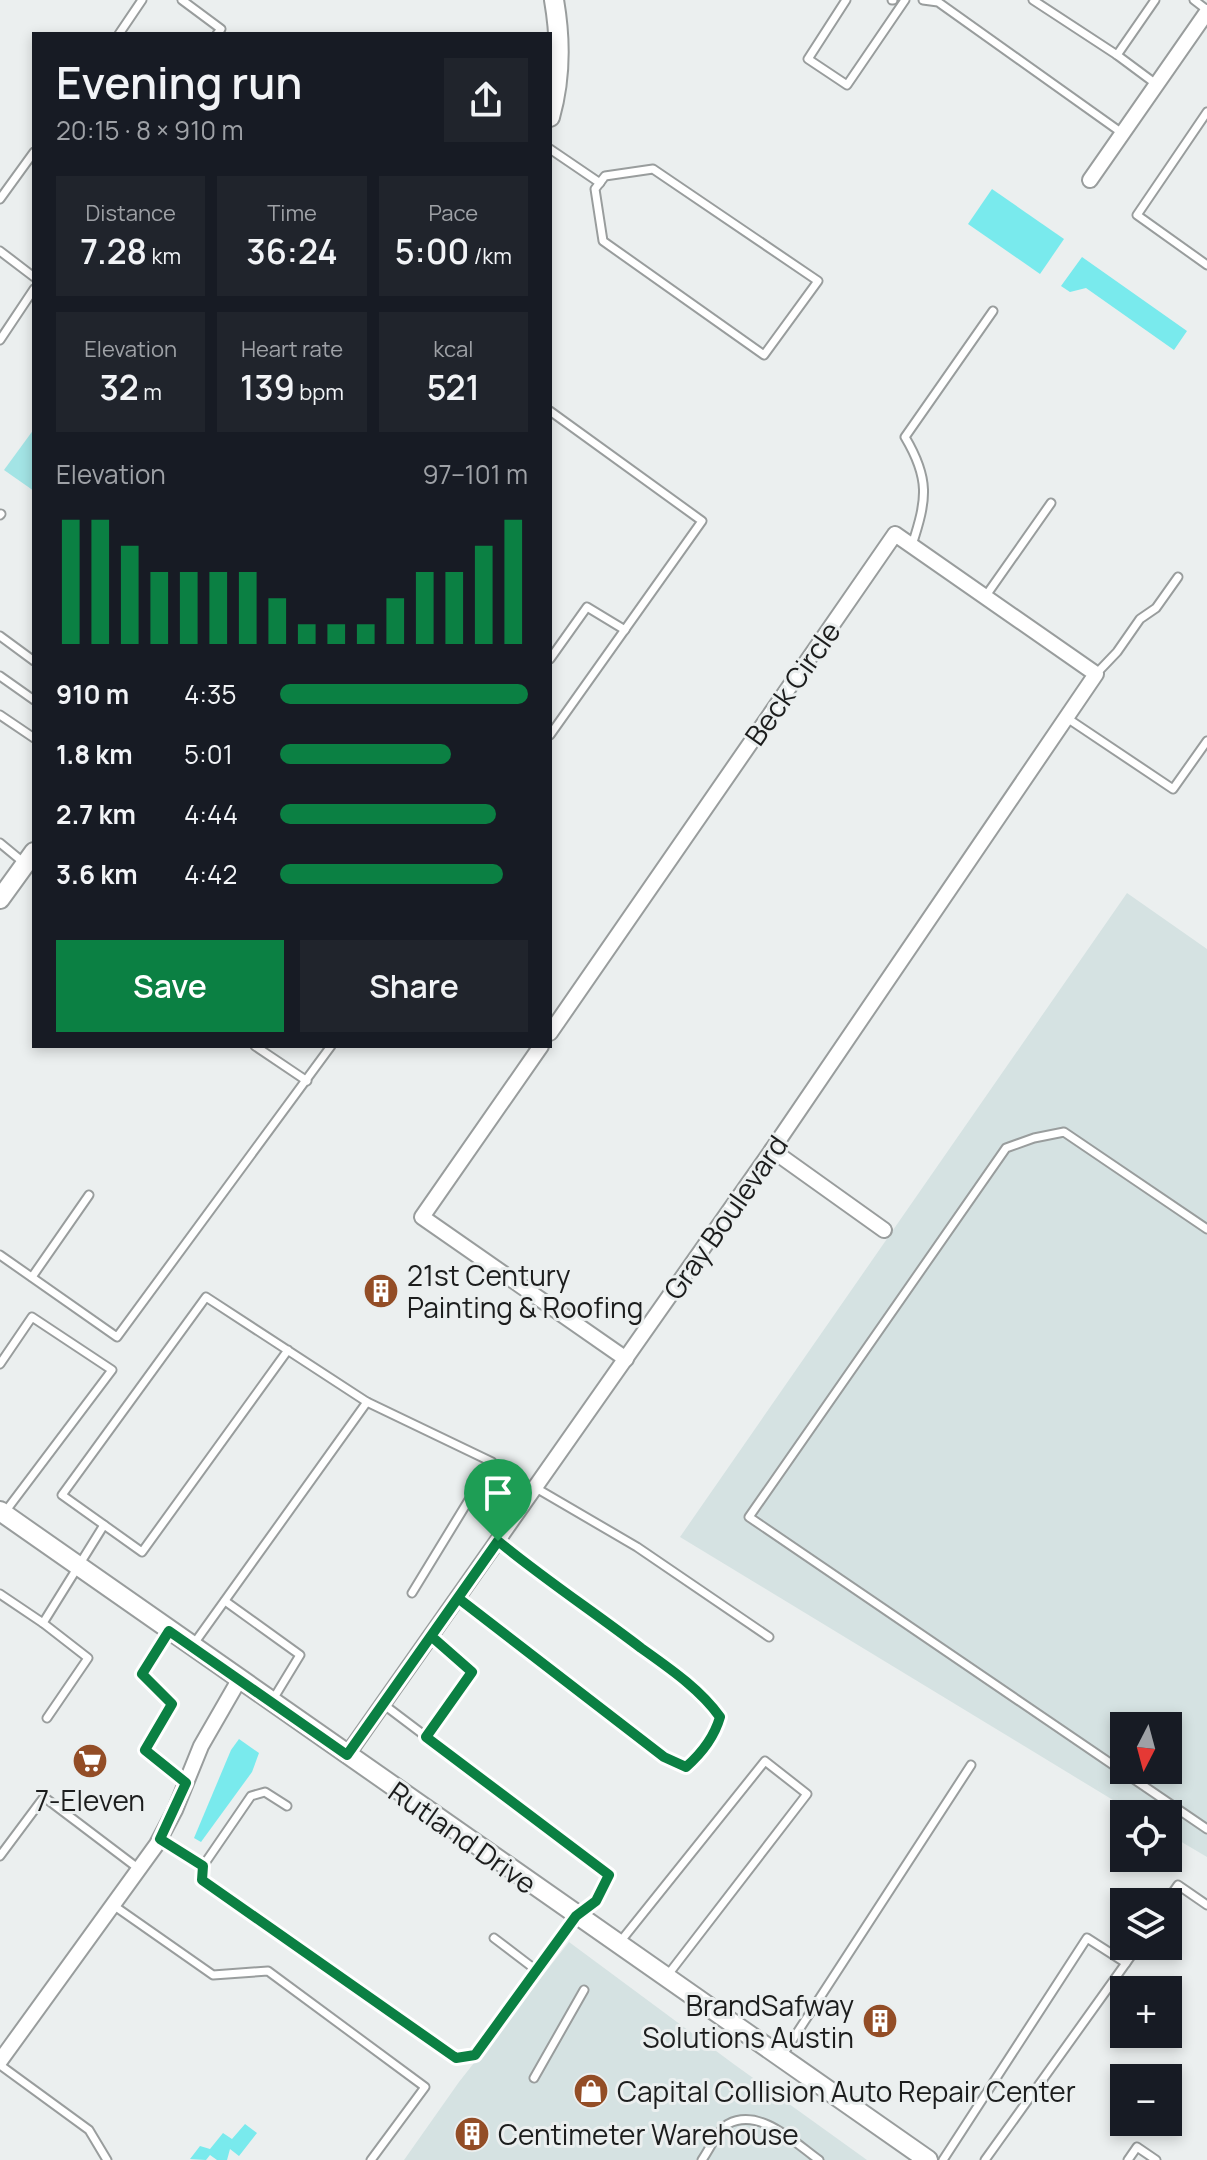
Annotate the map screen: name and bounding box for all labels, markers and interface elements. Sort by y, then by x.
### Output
text: Evening run [56,52,302,112]
button: share [444,58,528,142]
text: 20:15 · 8 × 910 m [56,112,243,148]
text: Distance [86,198,176,228]
text: Time [267,198,317,228]
text: Pace [428,198,478,228]
text: 7.28 [80,228,147,274]
text: 36:24 [246,228,338,274]
text: 5:00 [395,228,469,274]
text: km [147,241,181,271]
text: /km [469,241,512,271]
text: Elevation [84,334,177,364]
text: Heart rate [241,334,343,364]
text: kcal [433,334,473,364]
text: 32 [99,364,139,410]
text: 139 [240,364,295,410]
text: 521 [427,364,480,410]
text: m [139,377,162,407]
text: bpm [295,377,344,407]
text: Elevation [56,456,166,492]
text: 97–101 m [423,456,528,492]
street label: Beck Circle [735,614,849,752]
text: 910 m [56,676,129,712]
text: 4:35 [184,676,237,712]
text: 1.8 km [56,736,133,772]
text: 5:01 [184,736,233,772]
text: 2.7 km [56,796,136,832]
text: 4:44 [184,796,238,832]
text: 3.6 km [56,856,138,892]
text: 4:42 [184,856,237,892]
button: Save [56,940,284,1032]
button: Share [300,940,528,1032]
street label: Gray Boulevard [654,1127,796,1307]
place label: 21st Century Painting & Roofing [407,1256,643,1326]
building icon: 21st Century Painting & Roofing [362,1272,400,1310]
pin [464,1459,532,1541]
icon: arrive [476,1471,520,1515]
north arrow [1110,1712,1182,1784]
map controls [1110,1712,1182,2136]
supermarket icon: 7-Eleven [71,1742,109,1780]
street label: Rutland Drive [382,1772,544,1902]
place label: 7-Eleven [35,1781,145,1819]
button: locate [1110,1800,1182,1872]
button: layers [1110,1888,1182,1960]
button: + [1110,1976,1182,2048]
place label: BrandSafway Solutions Austin [642,1986,854,2056]
building icon: BrandSafway Solutions Austin [861,2002,899,2040]
button: − [1110,2064,1182,2136]
shop icon: Capital Collision Auto Repair Center [572,2072,610,2110]
place label: Capital Collision Auto Repair Center [617,2072,1076,2110]
building icon: Centimeter Warehouse [453,2115,491,2153]
place label: Centimeter Warehouse [498,2115,799,2153]

